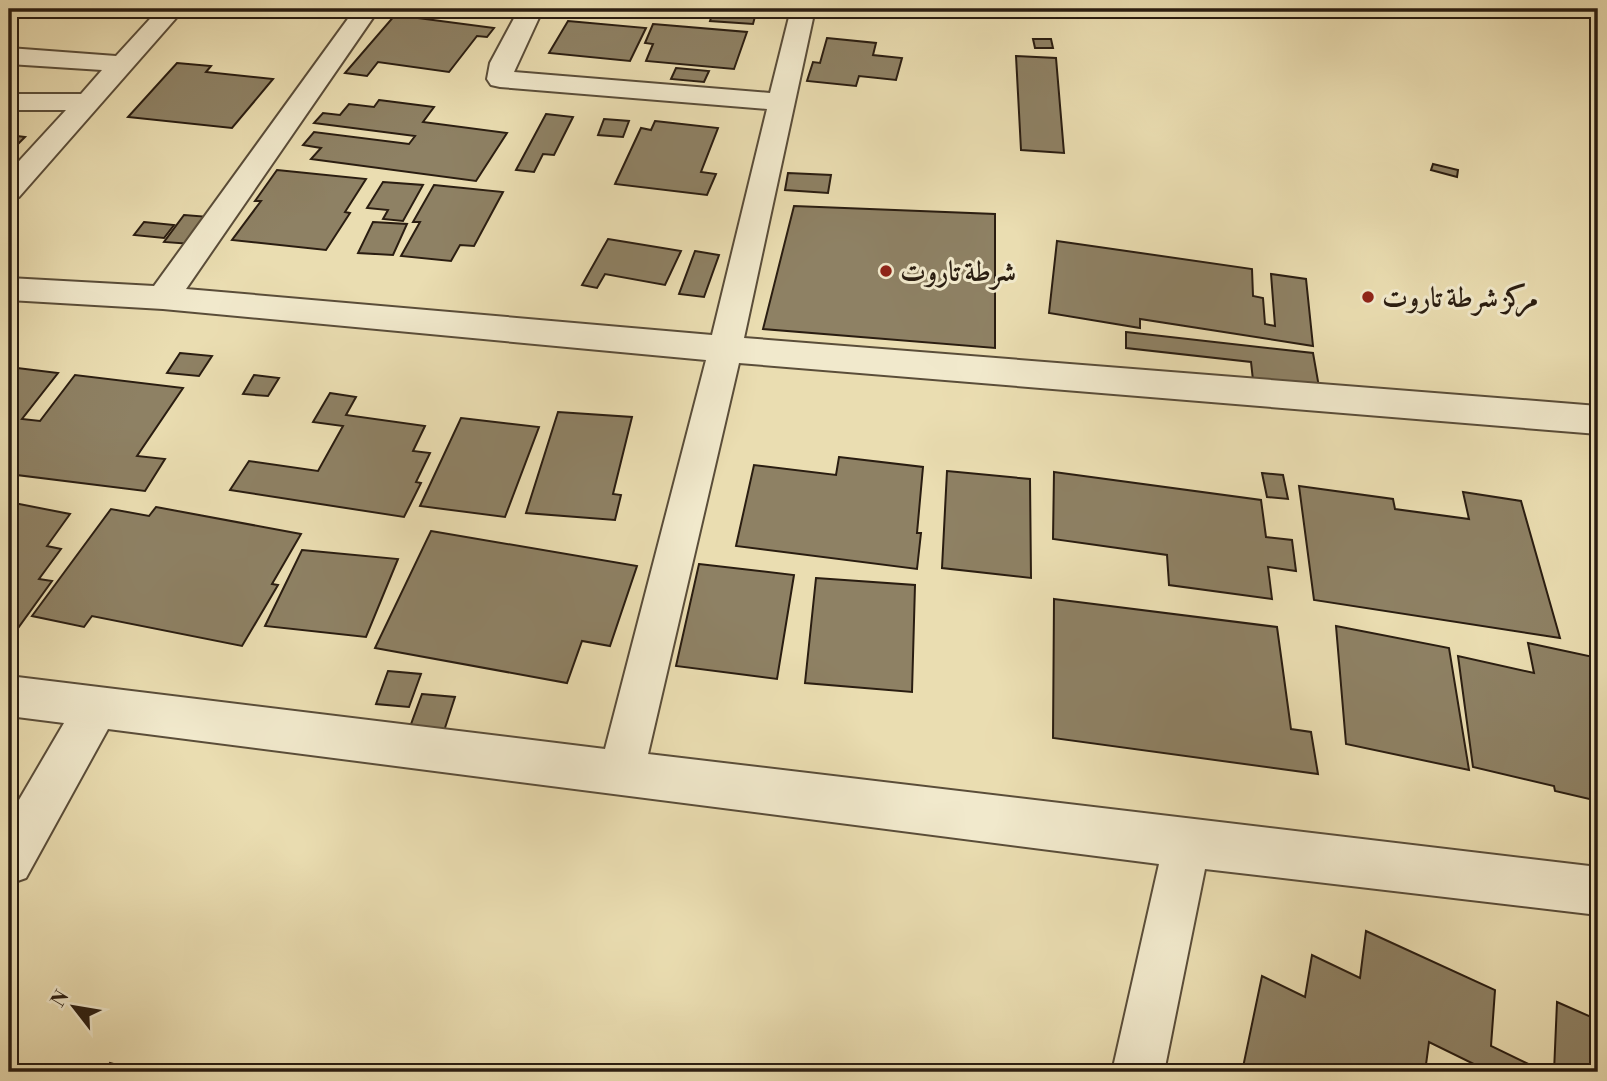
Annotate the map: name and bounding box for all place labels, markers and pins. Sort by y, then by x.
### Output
place label: شرطة تاروت [900,255,1016,290]
marker: شرطة تاروت [878,263,894,279]
place label: مركز شرطة تاروت [1382,281,1538,318]
marker: مركز شرطة تاروت [1360,289,1376,305]

